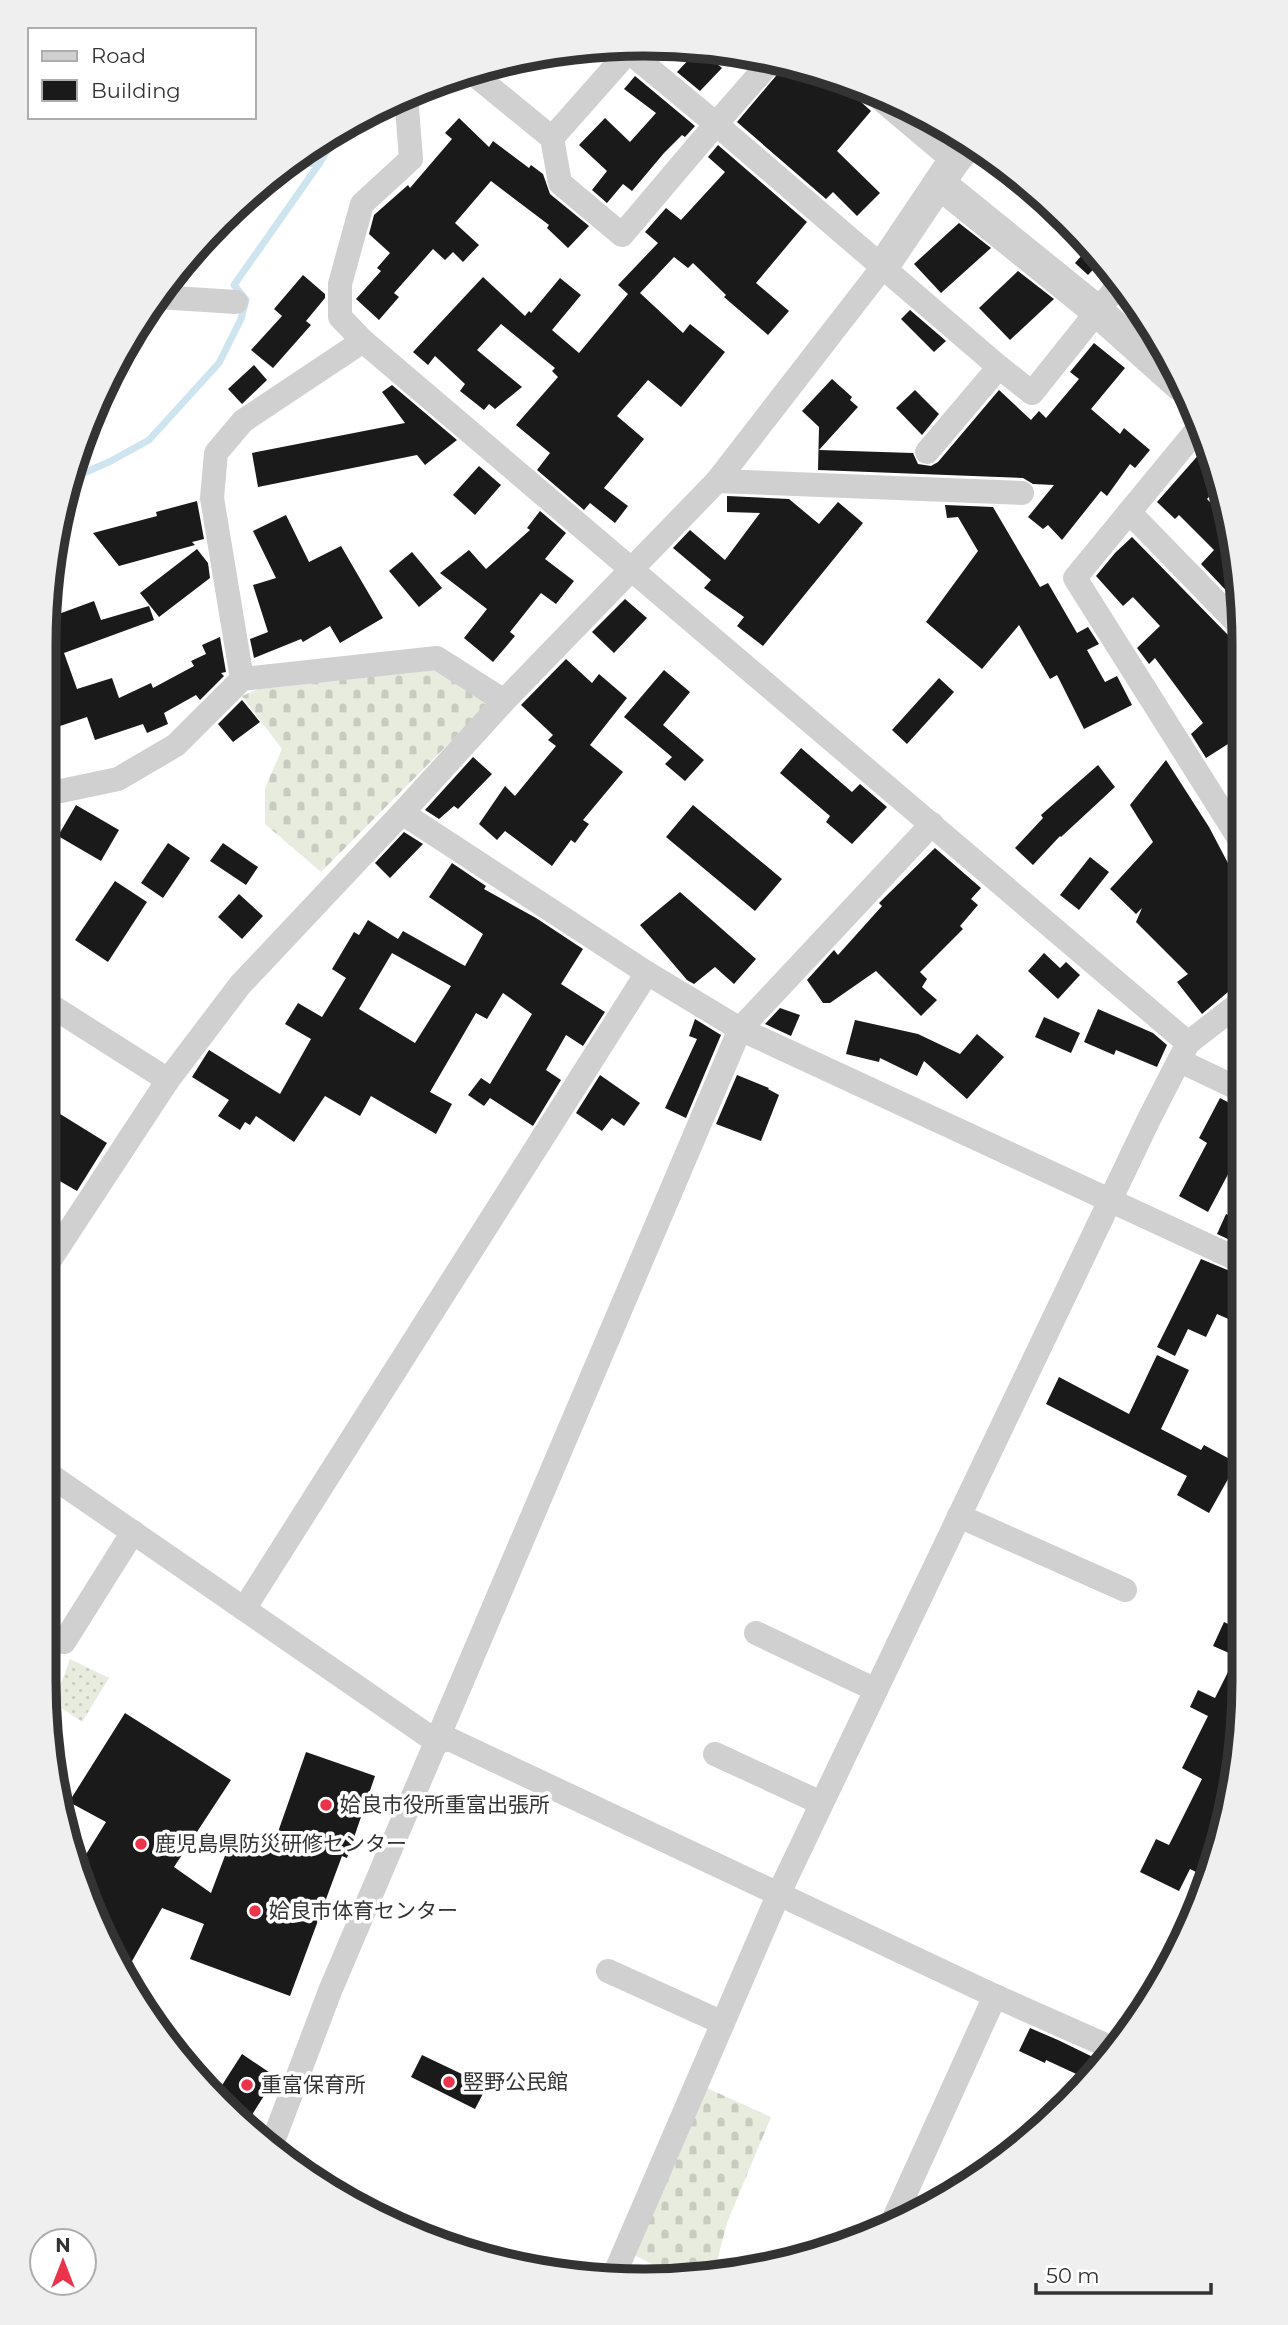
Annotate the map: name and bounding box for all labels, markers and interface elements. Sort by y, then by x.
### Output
legend [28,28,256,119]
text: Road [91,43,146,68]
text: Building [91,78,181,103]
place label: 姶良市役所重富出張所 [340,1792,550,1817]
marker: 姶良市役所重富出張所 [318,1797,334,1813]
place label: 鹿児島県防災研修センター [155,1831,407,1856]
marker: 鹿児島県防災研修センター [133,1836,149,1852]
place label: 姶良市体育センター [269,1898,458,1923]
marker: 姶良市体育センター [247,1903,263,1919]
place label: 竪野公民館 [463,2069,568,2094]
place label: 重富保育所 [261,2072,366,2097]
marker: 竪野公民館 [441,2074,457,2090]
marker: 重富保育所 [239,2077,255,2093]
north arrow [28,2227,98,2297]
text: N [55,2234,71,2257]
scale bar [1036,2252,1211,2296]
text: 50 m [1046,2263,1100,2288]

